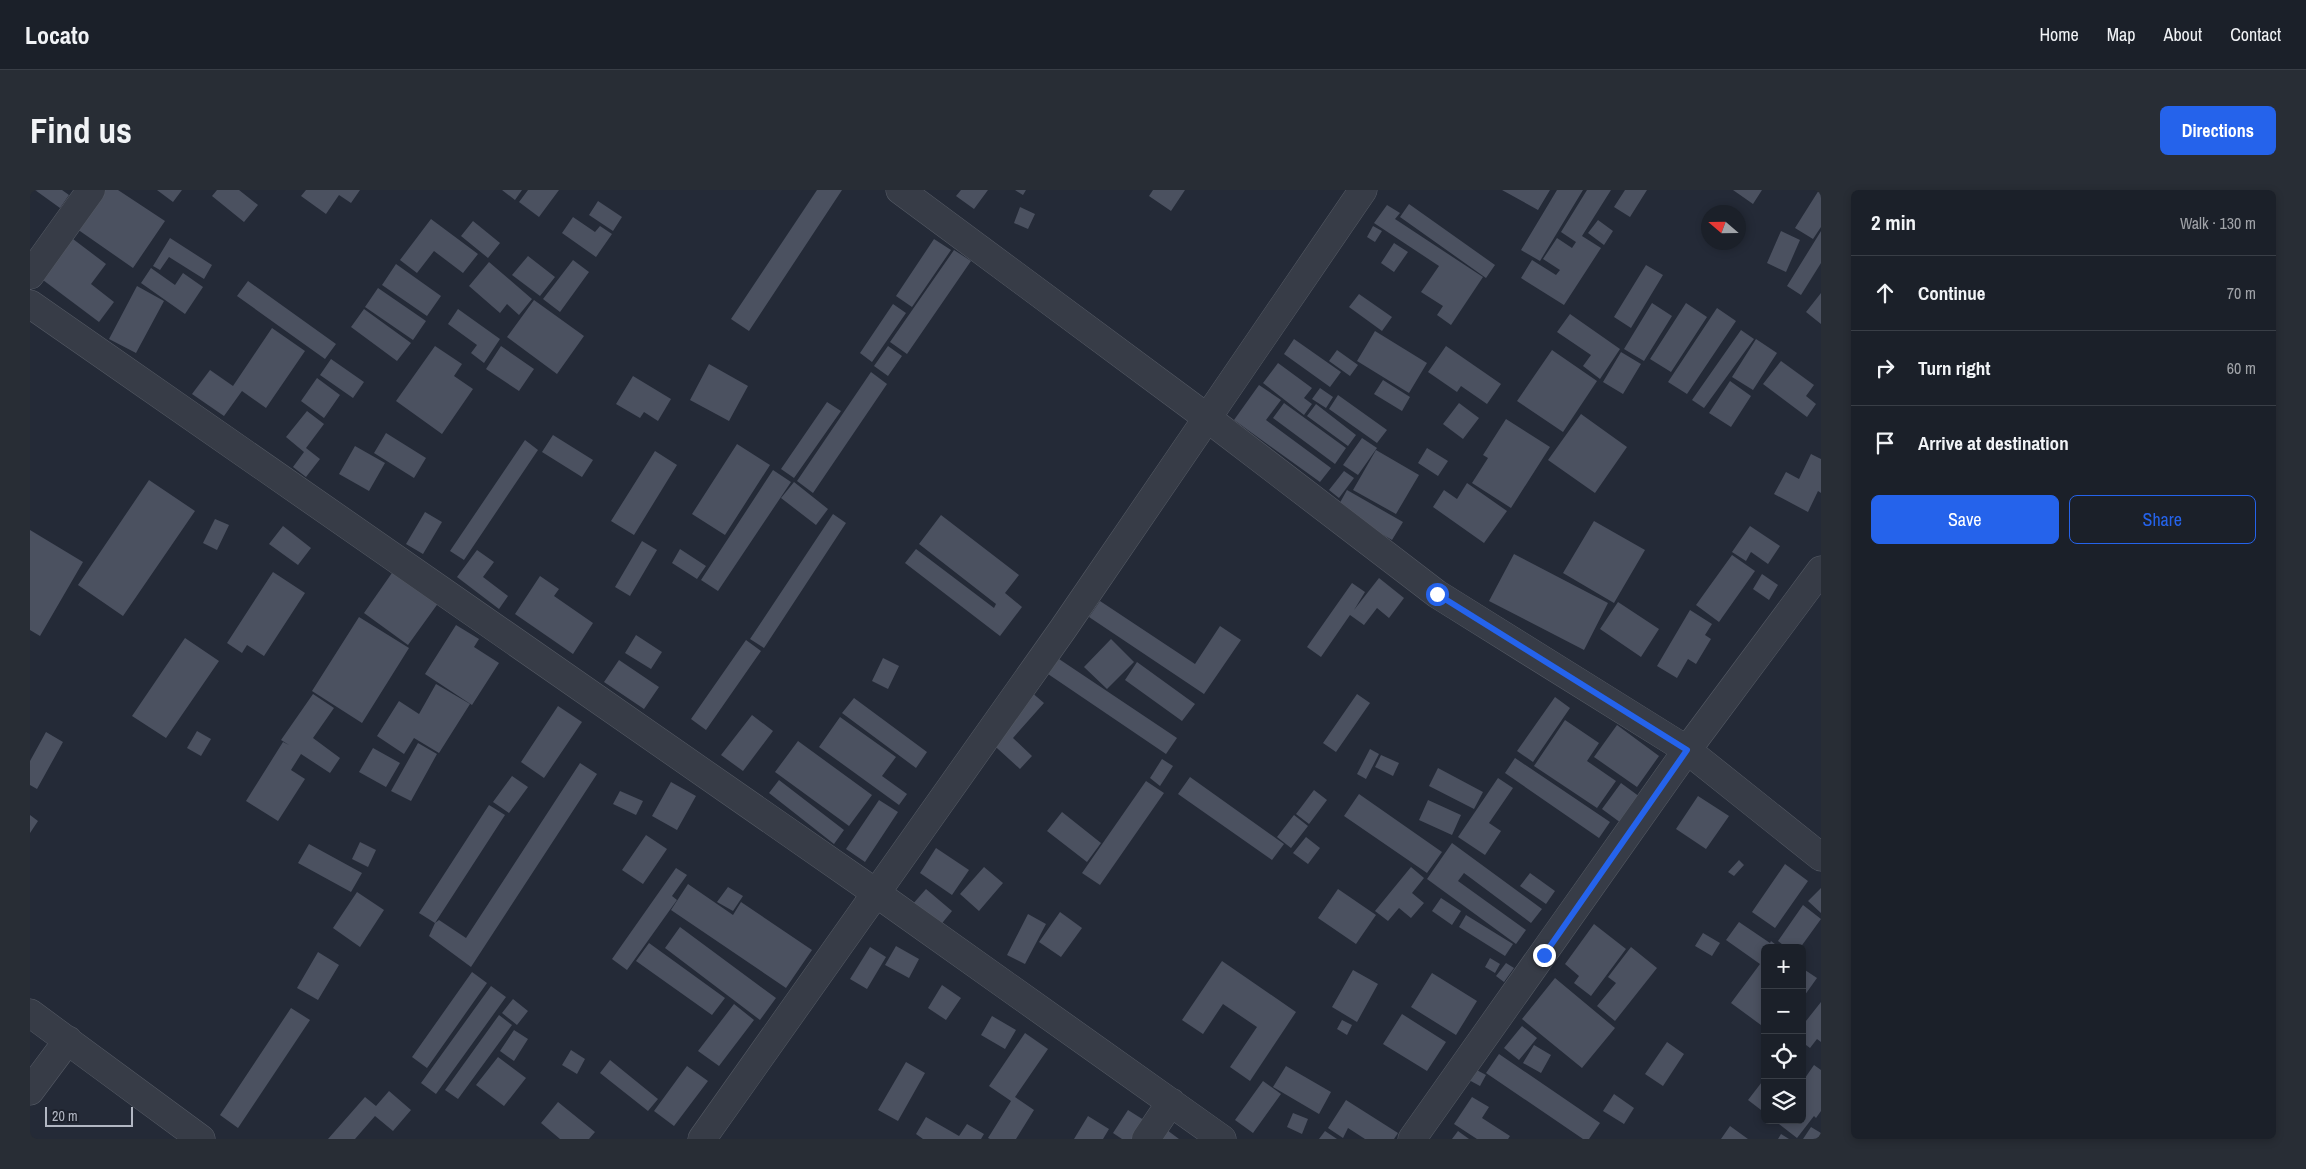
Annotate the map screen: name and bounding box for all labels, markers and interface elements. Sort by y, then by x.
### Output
text: Locato [25,19,90,51]
text: Home [2039,22,2079,47]
text: Map [2107,22,2136,47]
text: About [2164,22,2202,47]
text: Contact [2230,22,2281,47]
button: Directions [2160,106,2276,155]
text: Find us [30,107,132,154]
north arrow [1701,205,1746,250]
text: 2 min [1871,208,1916,237]
text: Walk · 130 m [2180,212,2256,234]
icon: ahead [1871,279,1899,307]
text: Continue [1918,280,1986,306]
text: 70 m [2227,282,2256,304]
icon: right [1871,354,1899,382]
text: Turn right [1918,355,1990,381]
text: 60 m [2227,357,2256,379]
icon: arrive [1871,429,1899,457]
text: Arrive at destination [1918,430,2069,456]
button: Save [1871,495,2059,544]
button: Share [2069,495,2256,544]
route start [1426,583,1449,606]
route end [1533,944,1556,967]
map controls [1761,944,1806,1124]
button: + [1761,944,1806,989]
button: − [1761,989,1806,1034]
button: locate [1761,1034,1806,1079]
button: layers [1761,1079,1806,1124]
scale bar [45,1104,132,1127]
text: 20 m [52,1107,78,1125]

